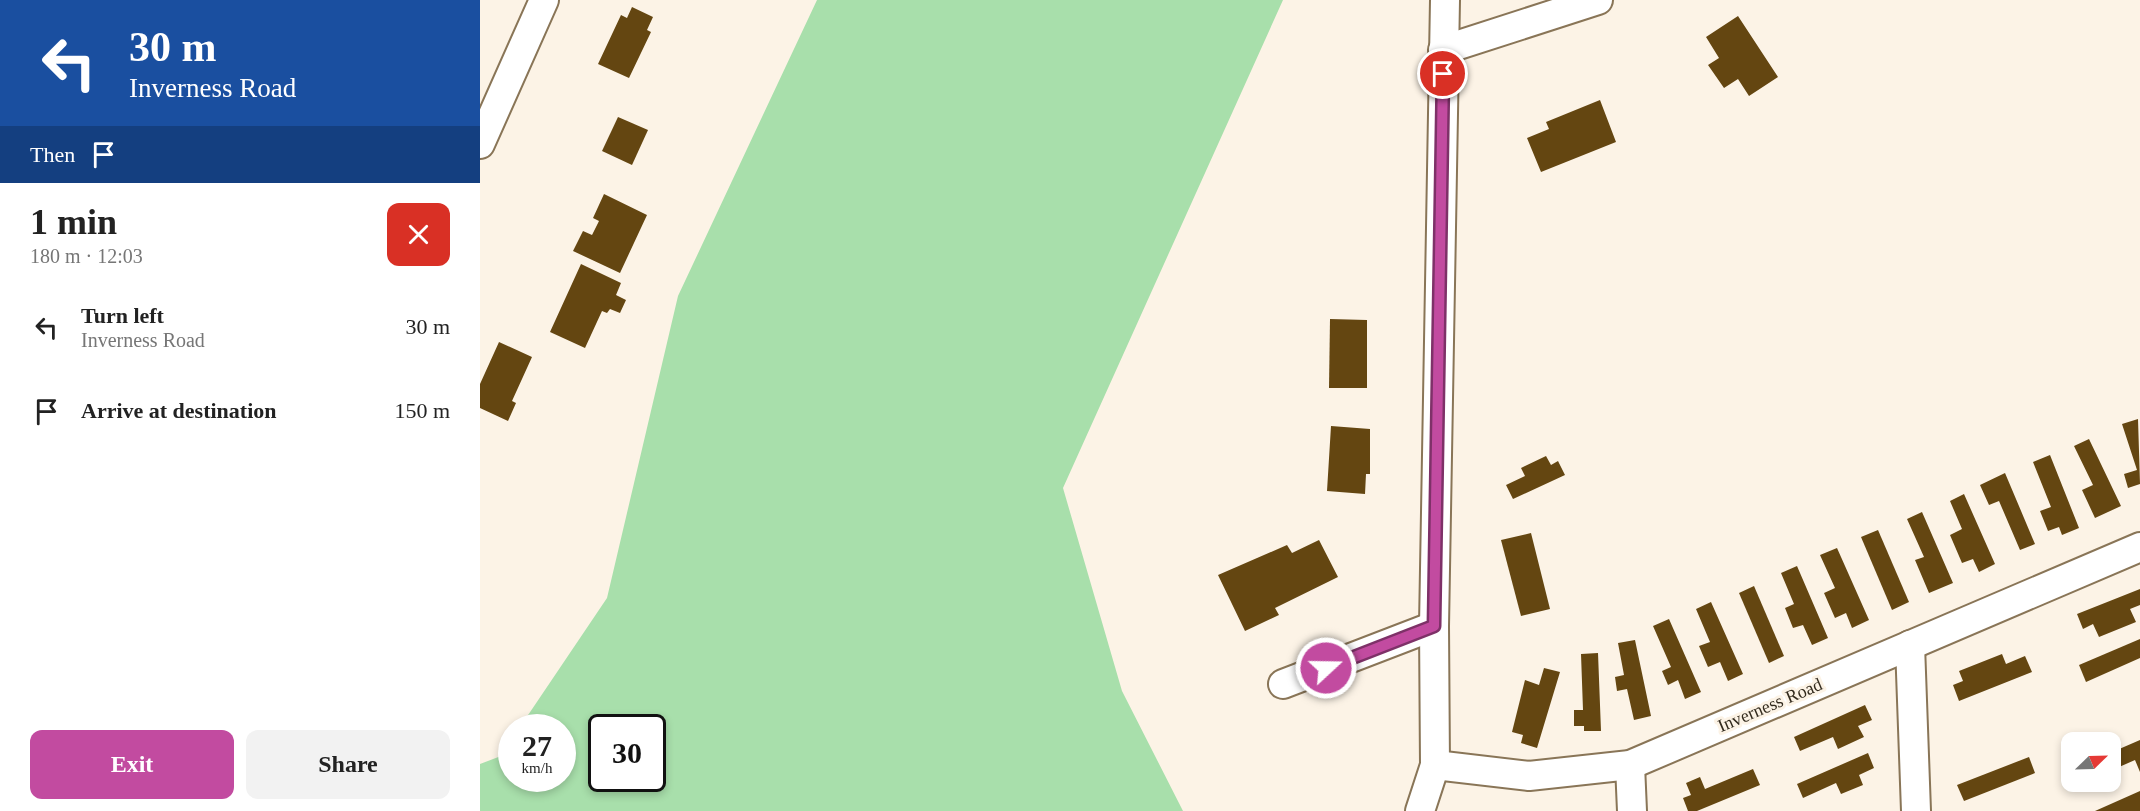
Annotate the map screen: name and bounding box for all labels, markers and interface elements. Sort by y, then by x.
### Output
icon: left [30,24,108,102]
text: 30 m [129,24,217,70]
pin [1417,48,1468,99]
icon: arrive [1426,57,1459,90]
text: Inverness Road [129,73,296,103]
icon: arrive [87,138,120,171]
text: Then [30,142,75,167]
text: 1 min [30,202,117,242]
button: close [387,203,450,266]
text: 180 m · 12:03 [30,245,143,267]
text: Turn left [81,303,164,328]
icon: left [30,311,63,344]
text: 30 m [405,314,450,339]
text: Inverness Road [81,329,205,351]
icon: arrive [30,395,63,428]
text: Arrive at destination [81,398,277,423]
text: 150 m [394,398,450,423]
position arrow [1294,636,1358,700]
street label: Inverness Road [1715,674,1825,736]
speed limit sign: 30 [588,714,666,792]
text: 27 [522,729,552,762]
button: Exit [30,730,234,799]
button: Share [246,730,450,799]
north arrow [2061,732,2121,792]
map controls [2061,732,2121,792]
text: km/h [522,760,552,776]

